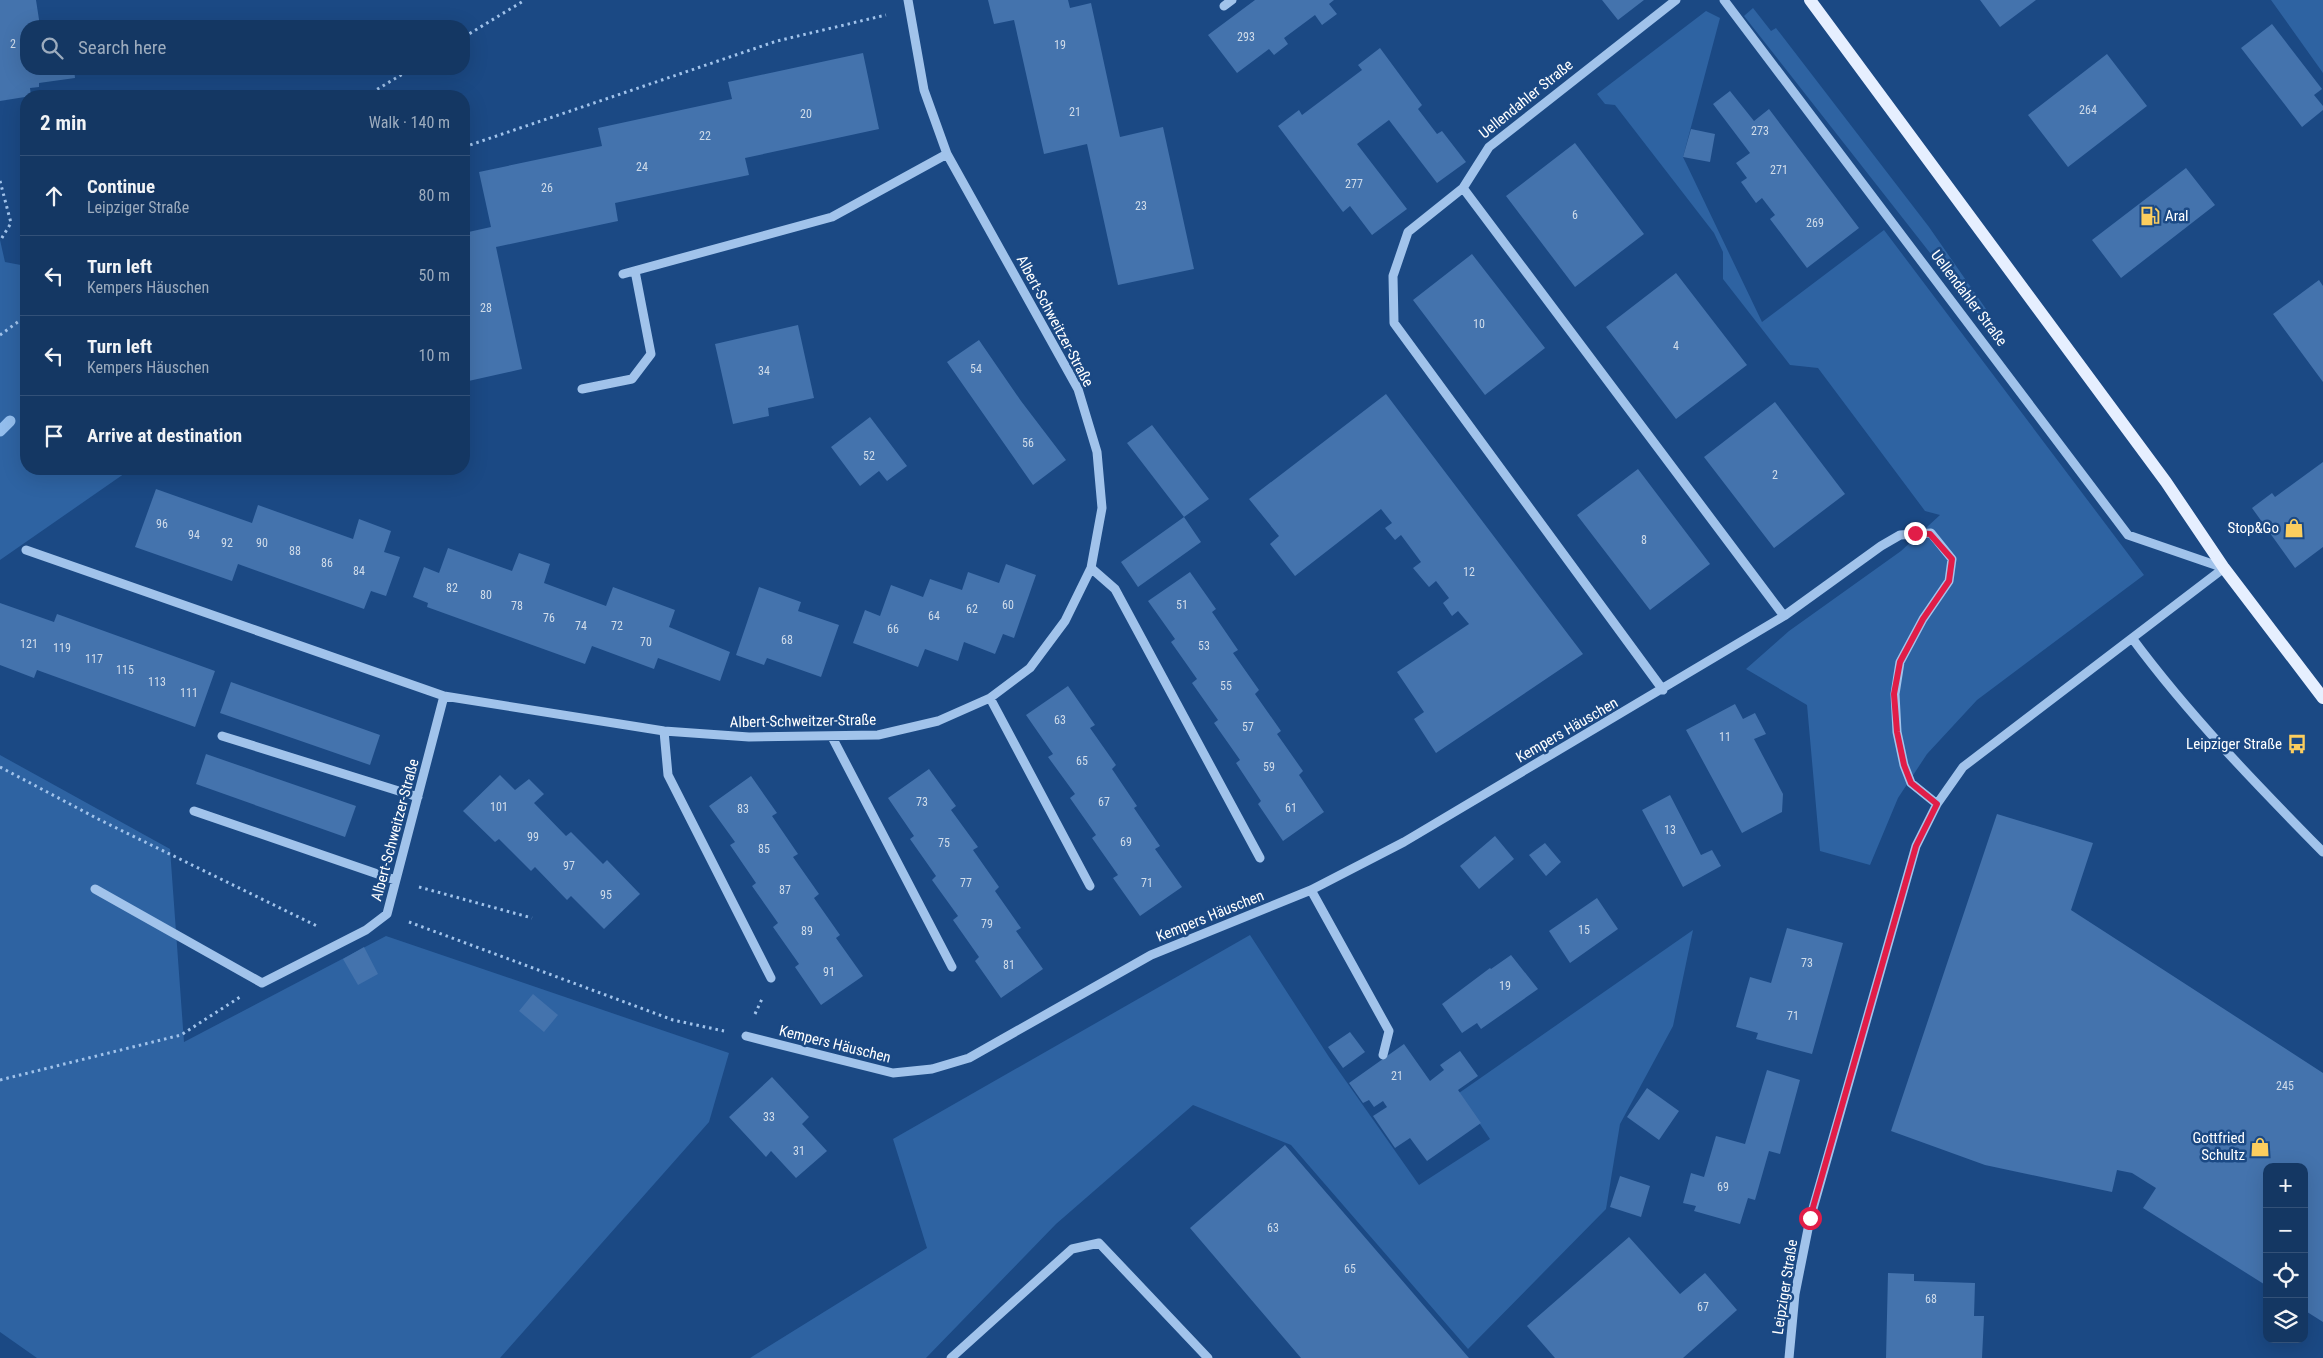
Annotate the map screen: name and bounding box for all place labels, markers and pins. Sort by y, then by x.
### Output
fuel station icon: Aral [2139,205,2161,227]
place label: Aral [2165,207,2189,225]
shop icon: Stop&Go [2283,517,2305,539]
place label: Stop&Go [2227,519,2279,537]
bus stop icon: Leipziger Straße [2286,733,2308,755]
place label: Leipziger Straße [2186,735,2282,753]
place label: Gottfried Schultz [2193,1129,2245,1164]
shop icon: Gottfried Schultz [2249,1136,2271,1158]

